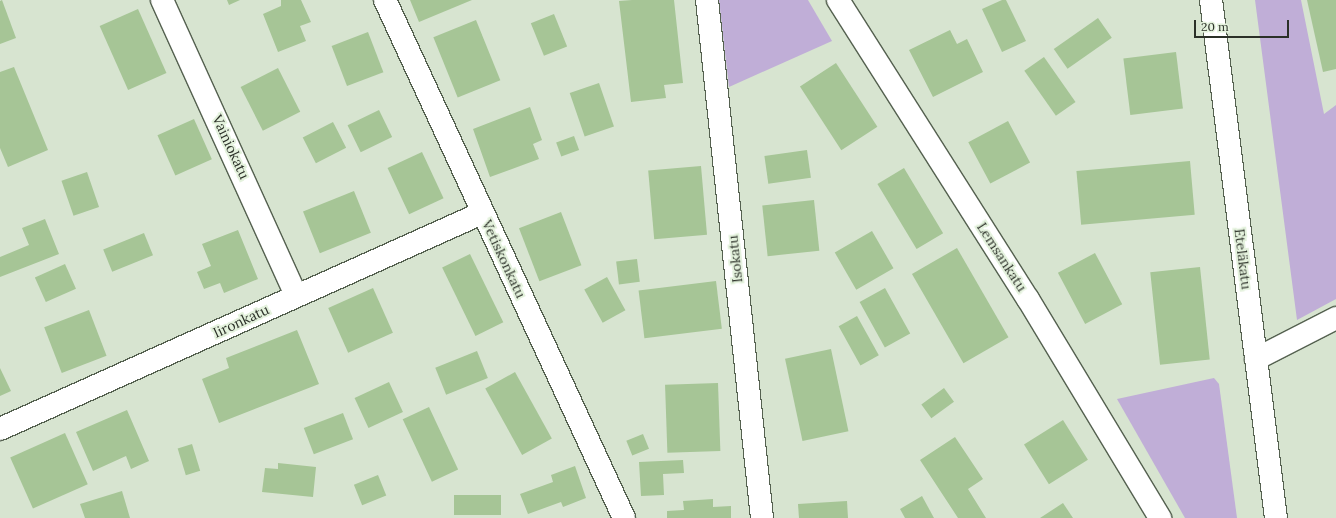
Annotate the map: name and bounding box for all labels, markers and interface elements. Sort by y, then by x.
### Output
scale bar [1196,12,1291,38]
text: 20 m [1201,19,1229,34]
street label: Vainiokatu [209,112,253,182]
street label: Vetiskonkatu [479,217,529,301]
street label: Lemsankatu [973,219,1031,295]
street label: Eteläkatu [1231,228,1255,290]
street label: Isokatu [724,234,746,284]
street label: Iironkatu [210,301,272,341]

